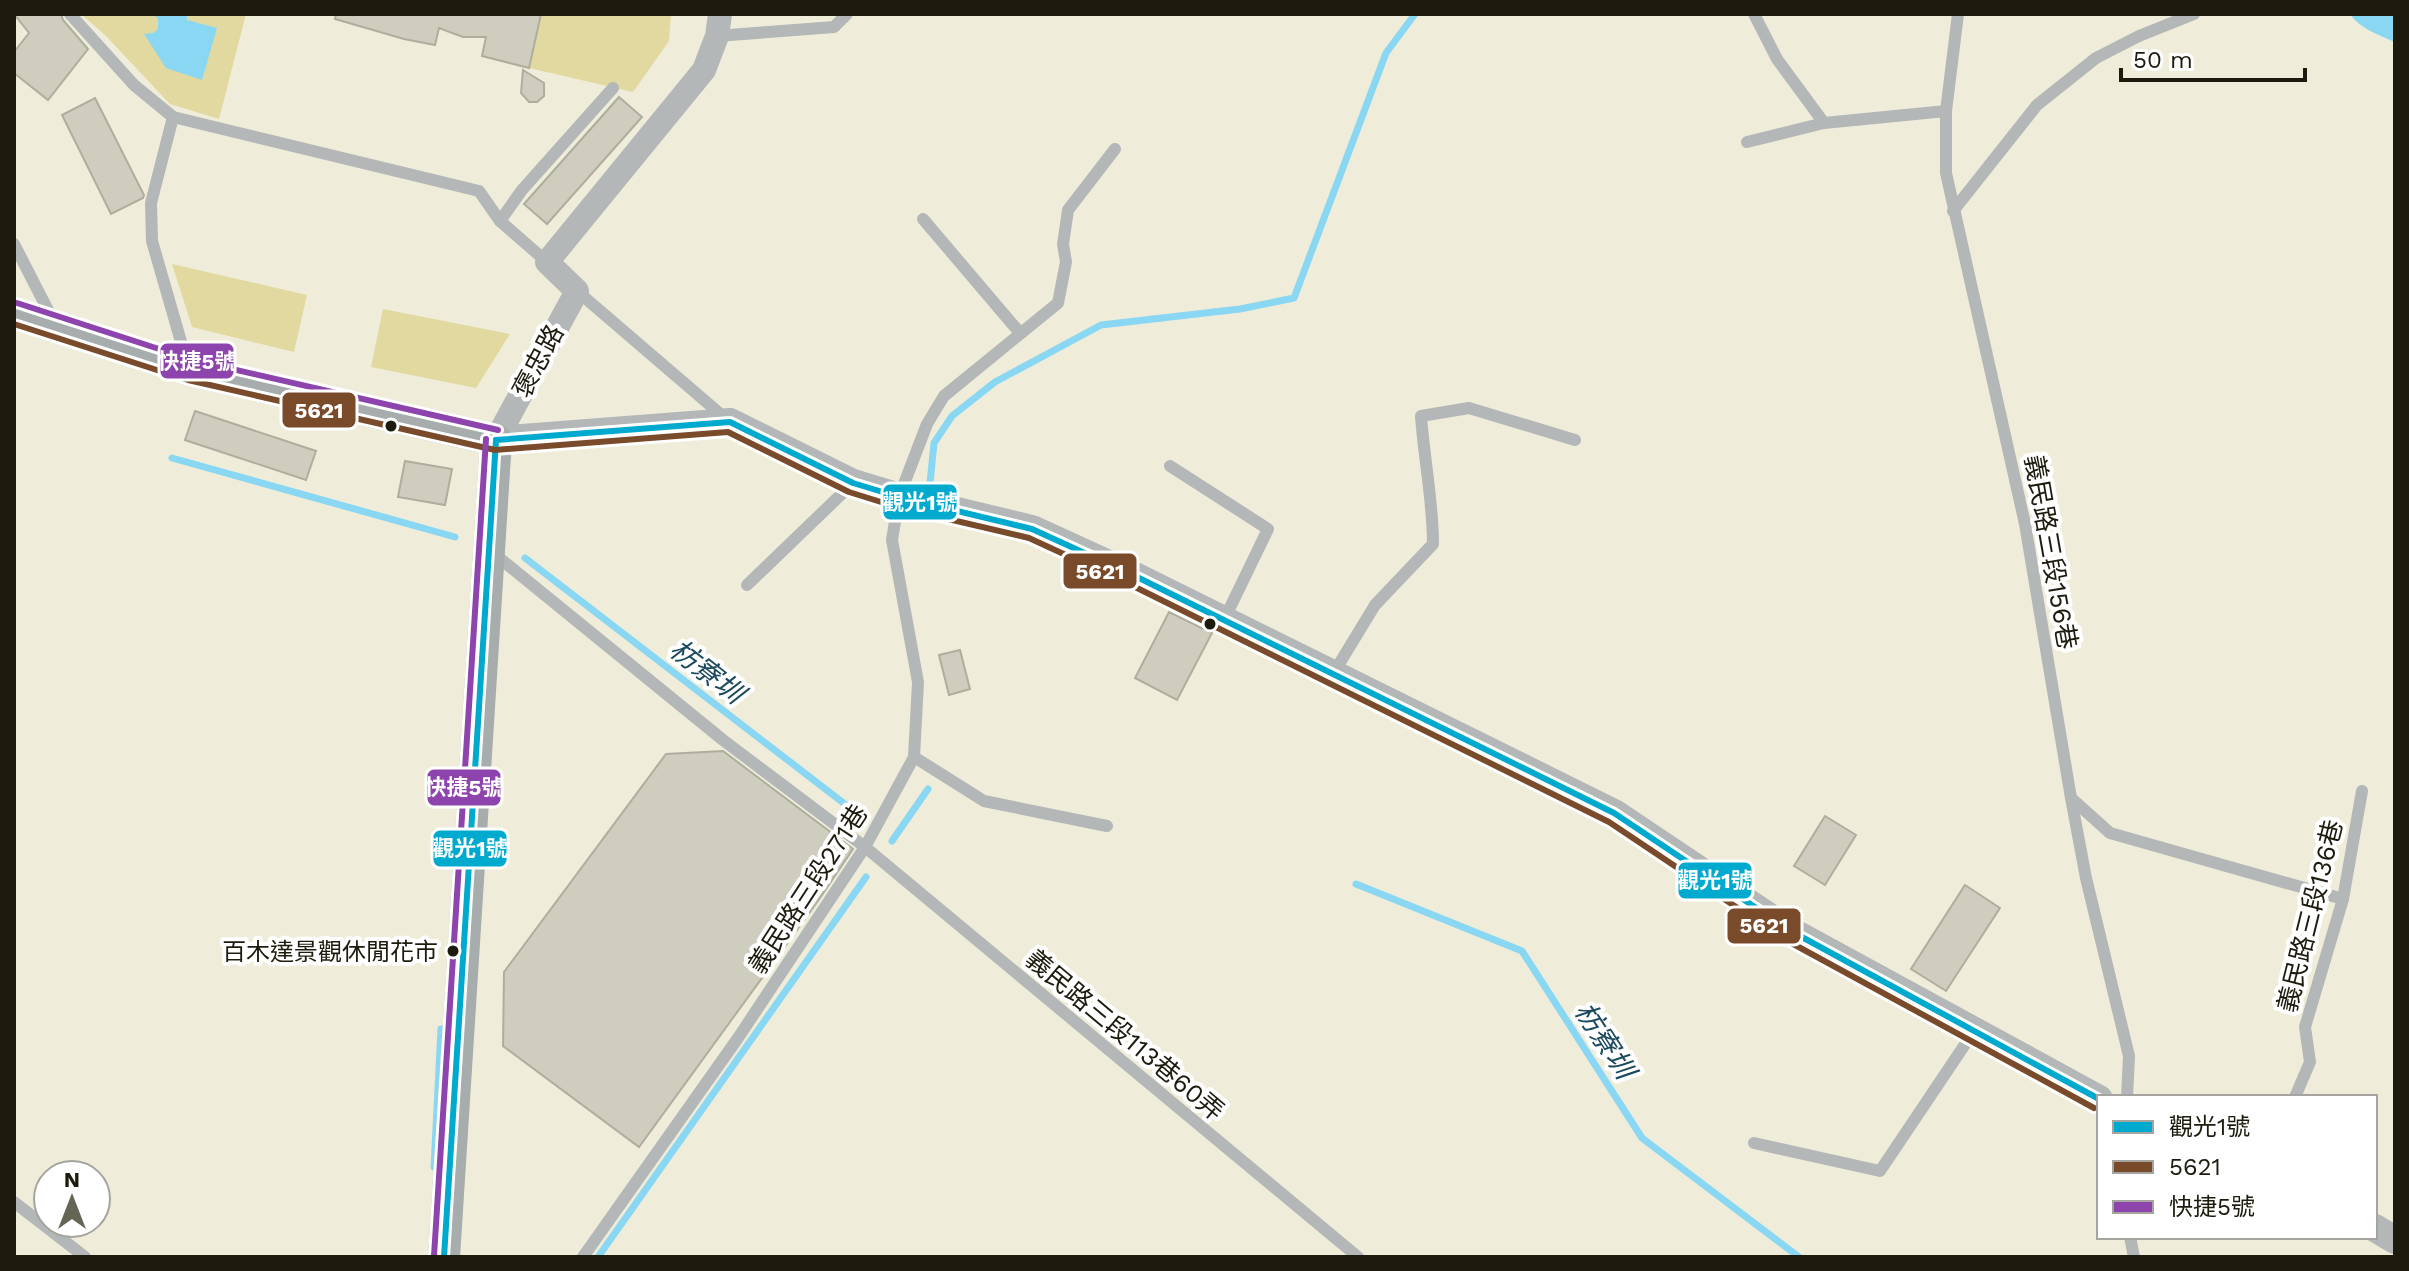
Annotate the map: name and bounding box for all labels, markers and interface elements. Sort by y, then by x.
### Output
scale bar [2121,32,2305,82]
text: 50 m [2133,46,2193,74]
street label: 褒忠路 [506,320,570,402]
line badge: 快捷5號 [159,342,235,380]
text: 快捷5號 [158,349,236,374]
line badge: 5621 [281,391,357,429]
text: 5621 [295,398,343,423]
unlabelled marker [383,418,399,434]
street label: 義民路三段156巷 [2019,452,2083,652]
line badge: 觀光1號 [882,483,958,521]
text: 觀光1號 [882,490,958,515]
line badge: 5621 [1062,552,1138,590]
text: 5621 [1076,559,1124,584]
unlabelled marker [1202,616,1218,632]
water label: 枋寮圳 [663,633,753,713]
line badge: 快捷5號 [426,768,502,807]
text: 快捷5號 [425,775,503,800]
street label: 義民路三段271巷 [742,799,874,979]
street label: 義民路三段136巷 [2272,817,2348,1015]
line badge: 觀光1號 [432,829,508,868]
text: 觀光1號 [432,836,508,861]
line badge: 觀光1號 [1677,861,1753,900]
text: 觀光1號 [1677,868,1753,893]
line badge: 5621 [1726,907,1802,945]
text: 5621 [1740,913,1788,938]
place label: 百木達景觀休閒花市 [222,938,438,966]
marker: 百木達景觀休閒花市 [445,943,461,959]
street label: 義民路三段113巷60弄 [1020,943,1230,1127]
water label: 枋寮圳 [1568,996,1643,1088]
legend [2097,1095,2377,1239]
text: 觀光1號 [2169,1113,2250,1141]
text: 5621 [2169,1153,2221,1181]
north arrow [32,1159,112,1239]
text: N [64,1167,80,1192]
text: 快捷5號 [2169,1193,2255,1221]

